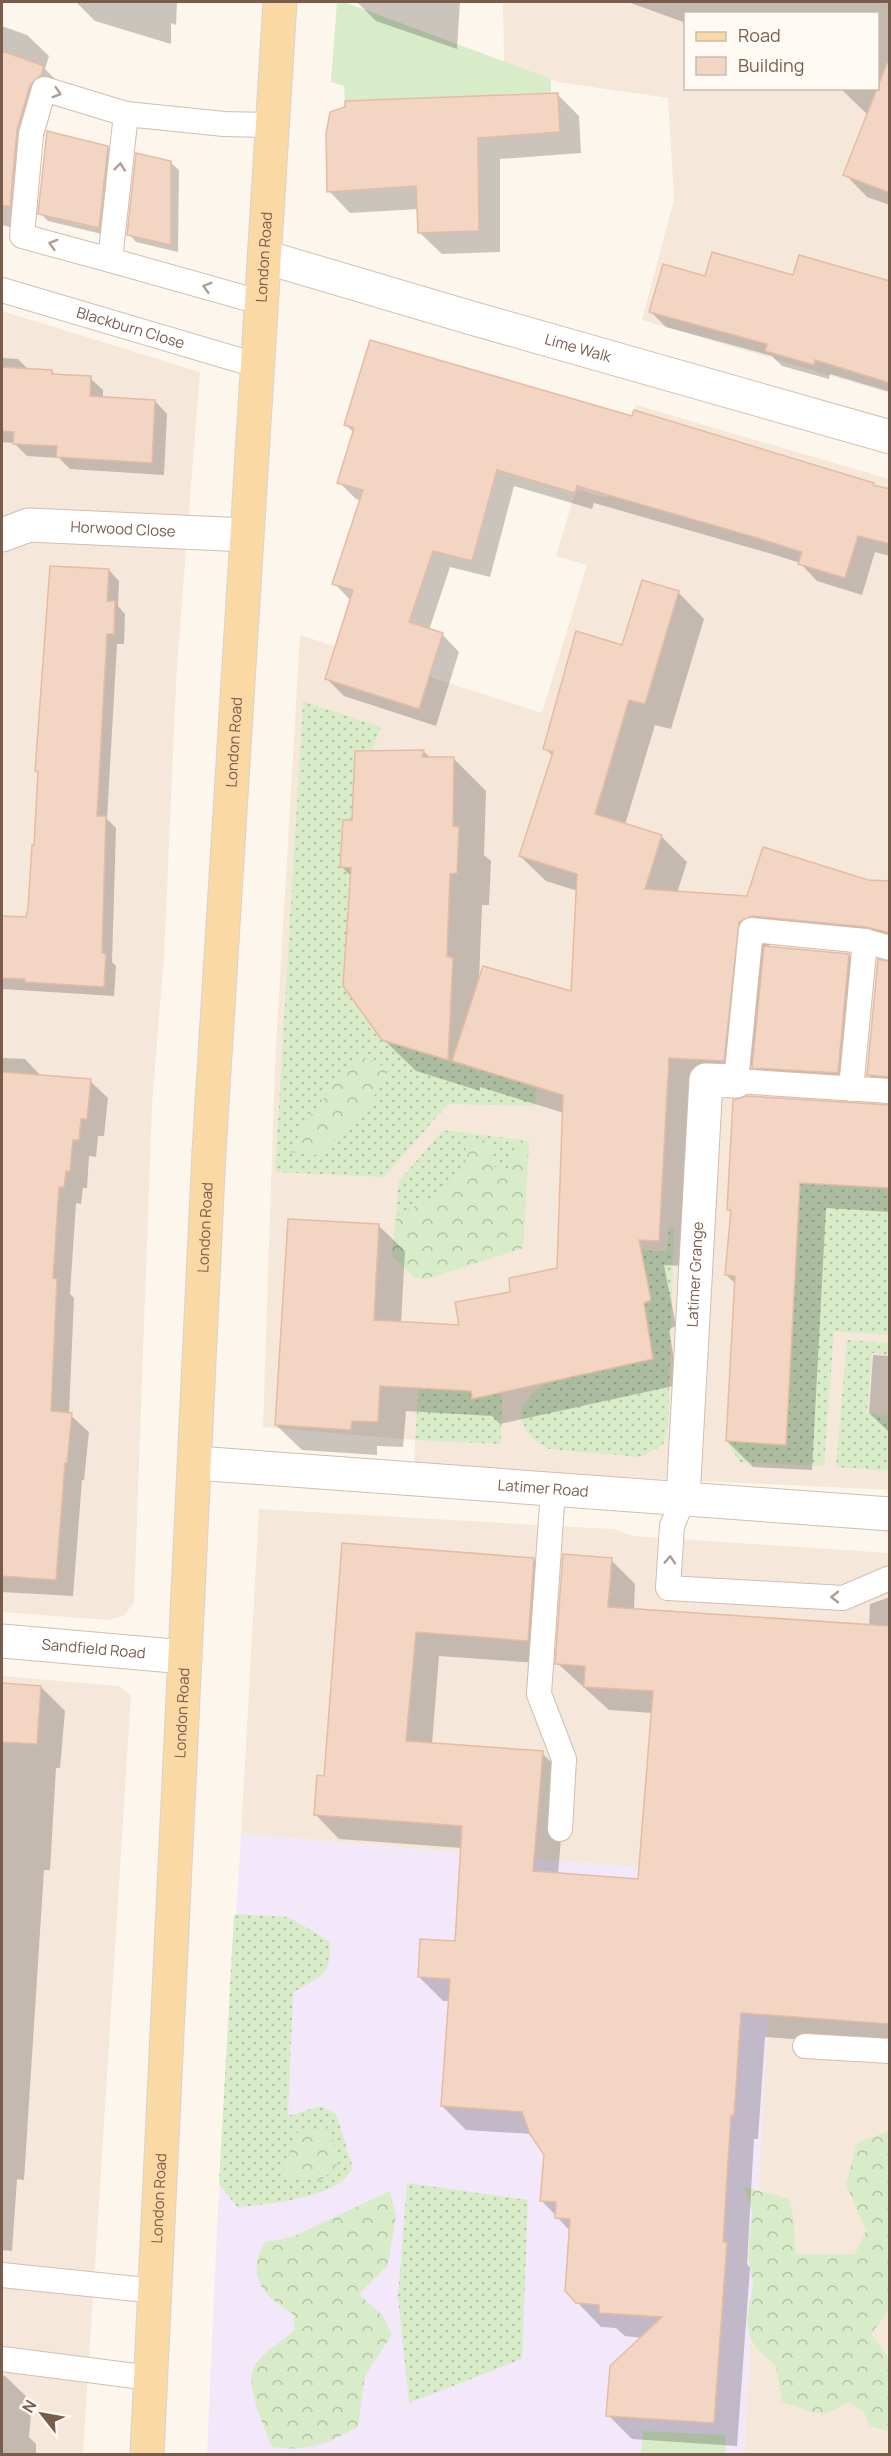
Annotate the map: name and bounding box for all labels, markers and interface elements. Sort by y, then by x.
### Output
legend [684,12,879,90]
text: Road [738,23,781,47]
text: Building [738,53,804,77]
one-way arrow [51,85,62,98]
one-way arrow [113,162,126,171]
street label: London Road [250,211,277,303]
one-way arrow [48,239,59,251]
one-way arrow [202,282,212,295]
street label: Blackburn Close [74,302,187,353]
street label: Lime Walk [542,328,614,367]
street label: Horwood Close [70,516,176,542]
street label: London Road [221,696,247,788]
street label: London Road [192,1182,218,1273]
street label: Latimer Grange [681,1221,708,1328]
street label: Latimer Road [497,1474,589,1502]
one-way arrow [663,1556,676,1565]
one-way arrow [830,1591,839,1603]
street label: Sandfield Road [41,1634,146,1664]
street label: London Road [169,1667,194,1759]
street label: London Road [146,2152,171,2244]
north arrow [12,2384,72,2444]
text: N [17,2396,42,2417]

